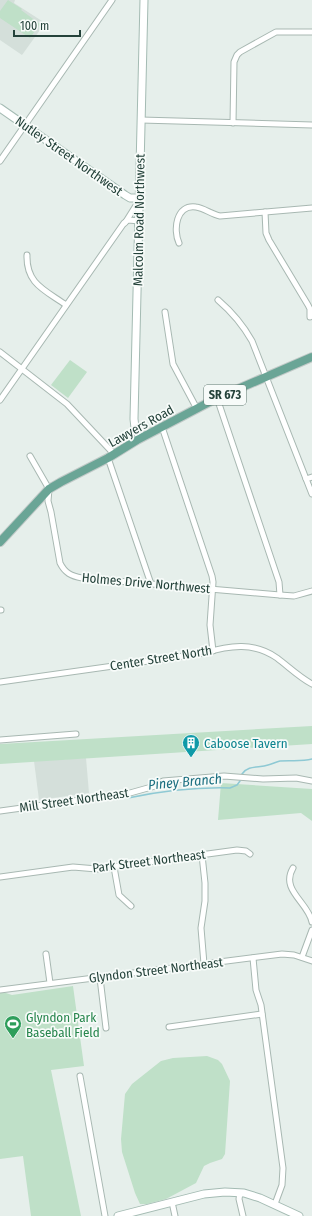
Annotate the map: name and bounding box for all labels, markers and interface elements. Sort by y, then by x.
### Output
scale bar [14,12,80,38]
text: 100 m [20,19,49,33]
street label: Nutley Street Northwest [12,113,126,199]
street label: Malcolm Road Northwest [130,153,148,286]
road number: SR 673 [204,385,246,405]
street label: Lawyers Road [106,402,176,450]
street label: Holmes Drive Northwest [81,570,212,596]
street label: Center Street North [109,643,213,673]
building icon: Caboose Tavern [181,733,201,758]
place label: Caboose Tavern [204,736,288,751]
water label: Piney Branch [147,770,223,794]
street label: Mill Street Northeast [18,785,130,815]
street label: Park Street Northeast [92,847,207,875]
street label: Glyndon Street Northeast [88,954,225,986]
place label: Glyndon Park Baseball Field [26,1010,100,1040]
sports icon: Glyndon Park Baseball Field [3,1014,23,1039]

